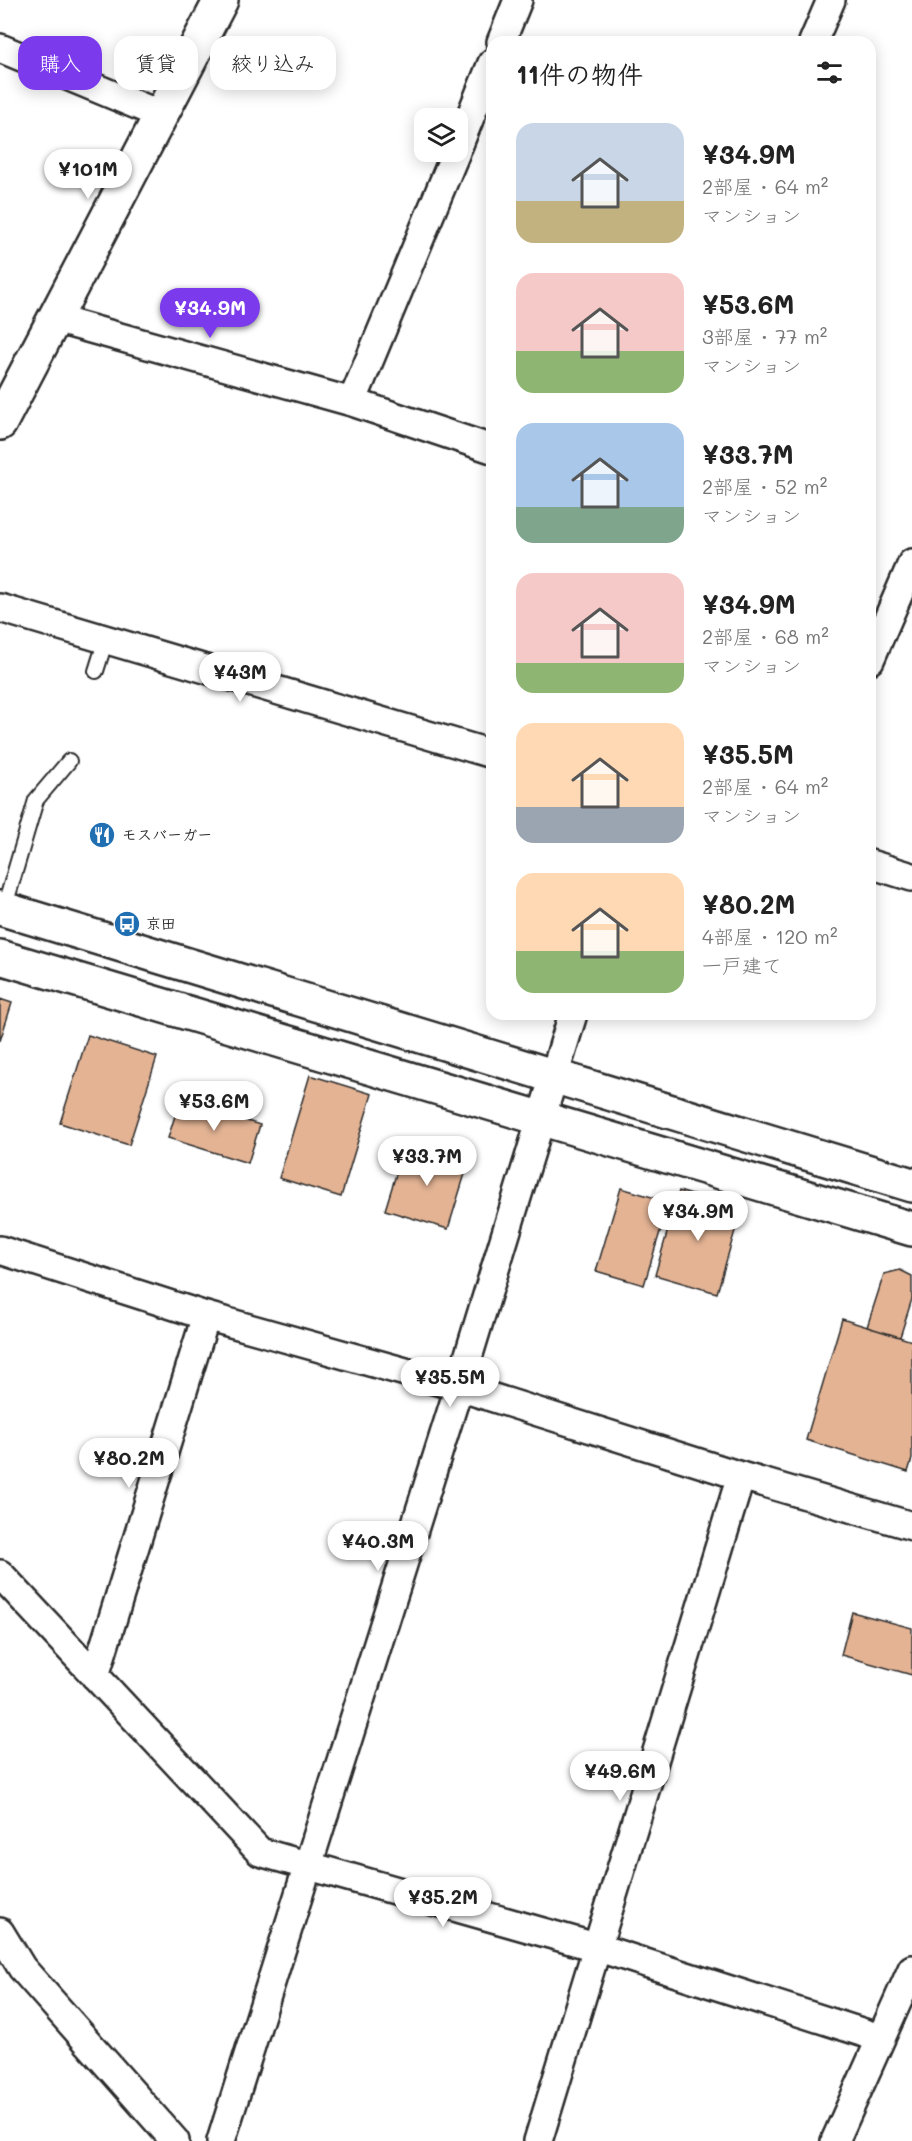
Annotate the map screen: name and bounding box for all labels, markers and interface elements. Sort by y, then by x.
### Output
chip: 購入 [18,36,102,90]
chip: 賃貸 [114,36,198,90]
chip: 絞り込み [210,36,336,90]
icon: filters [813,56,846,89]
text: 11件の物件 [516,57,643,91]
map controls [414,108,468,162]
button: layers [414,108,468,162]
text: ¥34.9M [702,137,796,171]
icon: home [564,147,636,219]
pin: ¥101M [46,149,130,200]
text: ¥101M [58,155,118,181]
text: 2部屋 · 64 m² [702,173,828,199]
text: マンション [702,202,801,228]
text: ¥53.6M [702,287,795,321]
pin: ¥34.9M [161,288,259,339]
text: ¥34.9M [174,294,246,320]
icon: home [564,297,636,369]
text: 3部屋 · 77 m² [702,323,827,349]
text: マンション [702,352,801,378]
text: ¥33.7M [702,437,794,471]
icon: home [564,447,636,519]
text: 2部屋 · 52 m² [702,473,827,499]
text: マンション [702,502,801,528]
text: ¥34.9M [702,587,796,621]
icon: home [564,597,636,669]
text: 2部屋 · 68 m² [702,623,829,649]
pin: ¥43M [204,652,276,703]
text: マンション [702,652,801,678]
text: ¥43M [213,658,267,684]
text: ¥35.5M [702,737,794,771]
icon: home [564,747,636,819]
text: 2部屋 · 64 m² [702,773,828,799]
text: マンション [702,802,801,828]
restaurant icon: モスバーガー [87,820,117,850]
place label: モスバーガー [122,824,212,844]
text: ¥80.2M [702,887,795,921]
icon: home [564,897,636,969]
bus stop icon: 京田 [112,909,142,939]
place label: 京田 [146,913,176,933]
text: 4部屋 · 120 m² [702,923,838,949]
text: 一戸建て [702,952,782,978]
pin: ¥53.6M [165,1081,263,1132]
text: ¥53.6M [178,1087,250,1113]
pin: ¥33.7M [378,1136,476,1187]
text: ¥33.7M [392,1142,462,1168]
pin: ¥34.9M [649,1191,747,1242]
text: ¥34.9M [662,1197,734,1223]
pin: ¥35.5M [401,1357,499,1408]
text: ¥35.5M [415,1363,485,1389]
pin: ¥80.2M [80,1438,178,1489]
text: ¥80.2M [93,1444,165,1470]
pin: ¥40.3M [329,1521,427,1572]
text: ¥40.3M [342,1527,414,1553]
pin: ¥49.6M [571,1751,669,1802]
text: ¥49.6M [584,1757,656,1783]
pin: ¥35.2M [394,1877,492,1928]
text: ¥35.2M [408,1883,478,1909]

